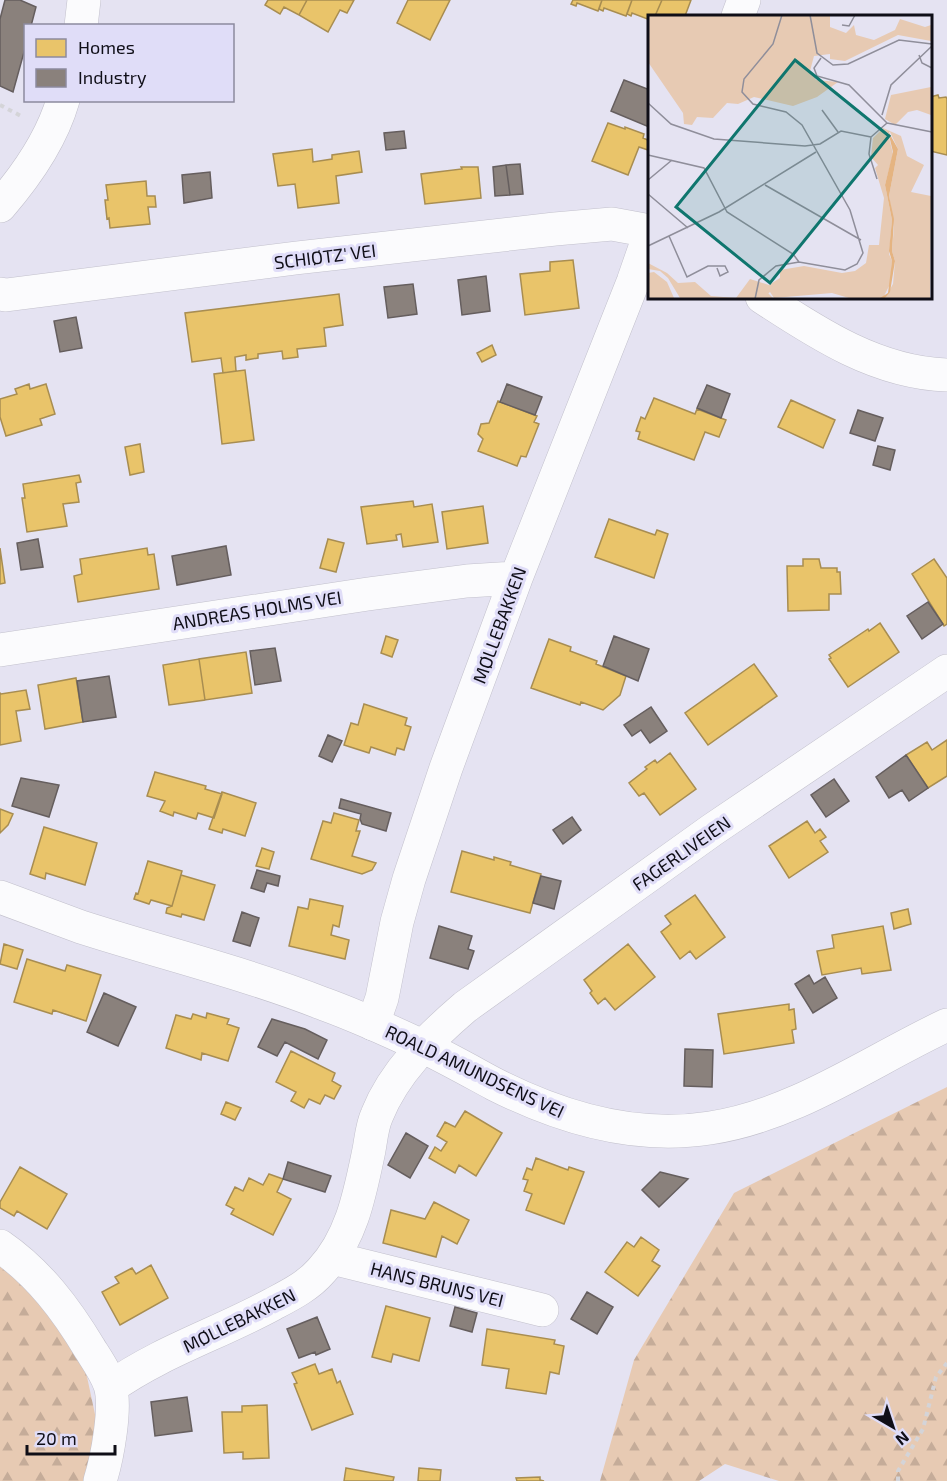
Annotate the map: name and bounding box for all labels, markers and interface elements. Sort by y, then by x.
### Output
inset map [648,15,932,298]
legend [24,24,234,102]
text: Homes [78,36,135,58]
text: Industry [78,66,147,88]
street label: SCHIØTZ' VEI [273,239,377,273]
street label: MØLLEBAKKEN [468,564,530,686]
street label: ANDREAS HOLMS VEI [171,586,343,634]
street label: FAGERLIVEIEN [628,811,734,895]
street label: ROALD AMUNDSENS VEI [382,1020,568,1122]
street label: HANS BRUNS VEI [368,1257,506,1311]
street label: MØLLEBAKKEN [179,1283,299,1357]
north arrow [863,1397,923,1457]
scale bar [27,1418,116,1456]
text: 20 m [36,1427,77,1449]
text: N [892,1428,913,1450]

